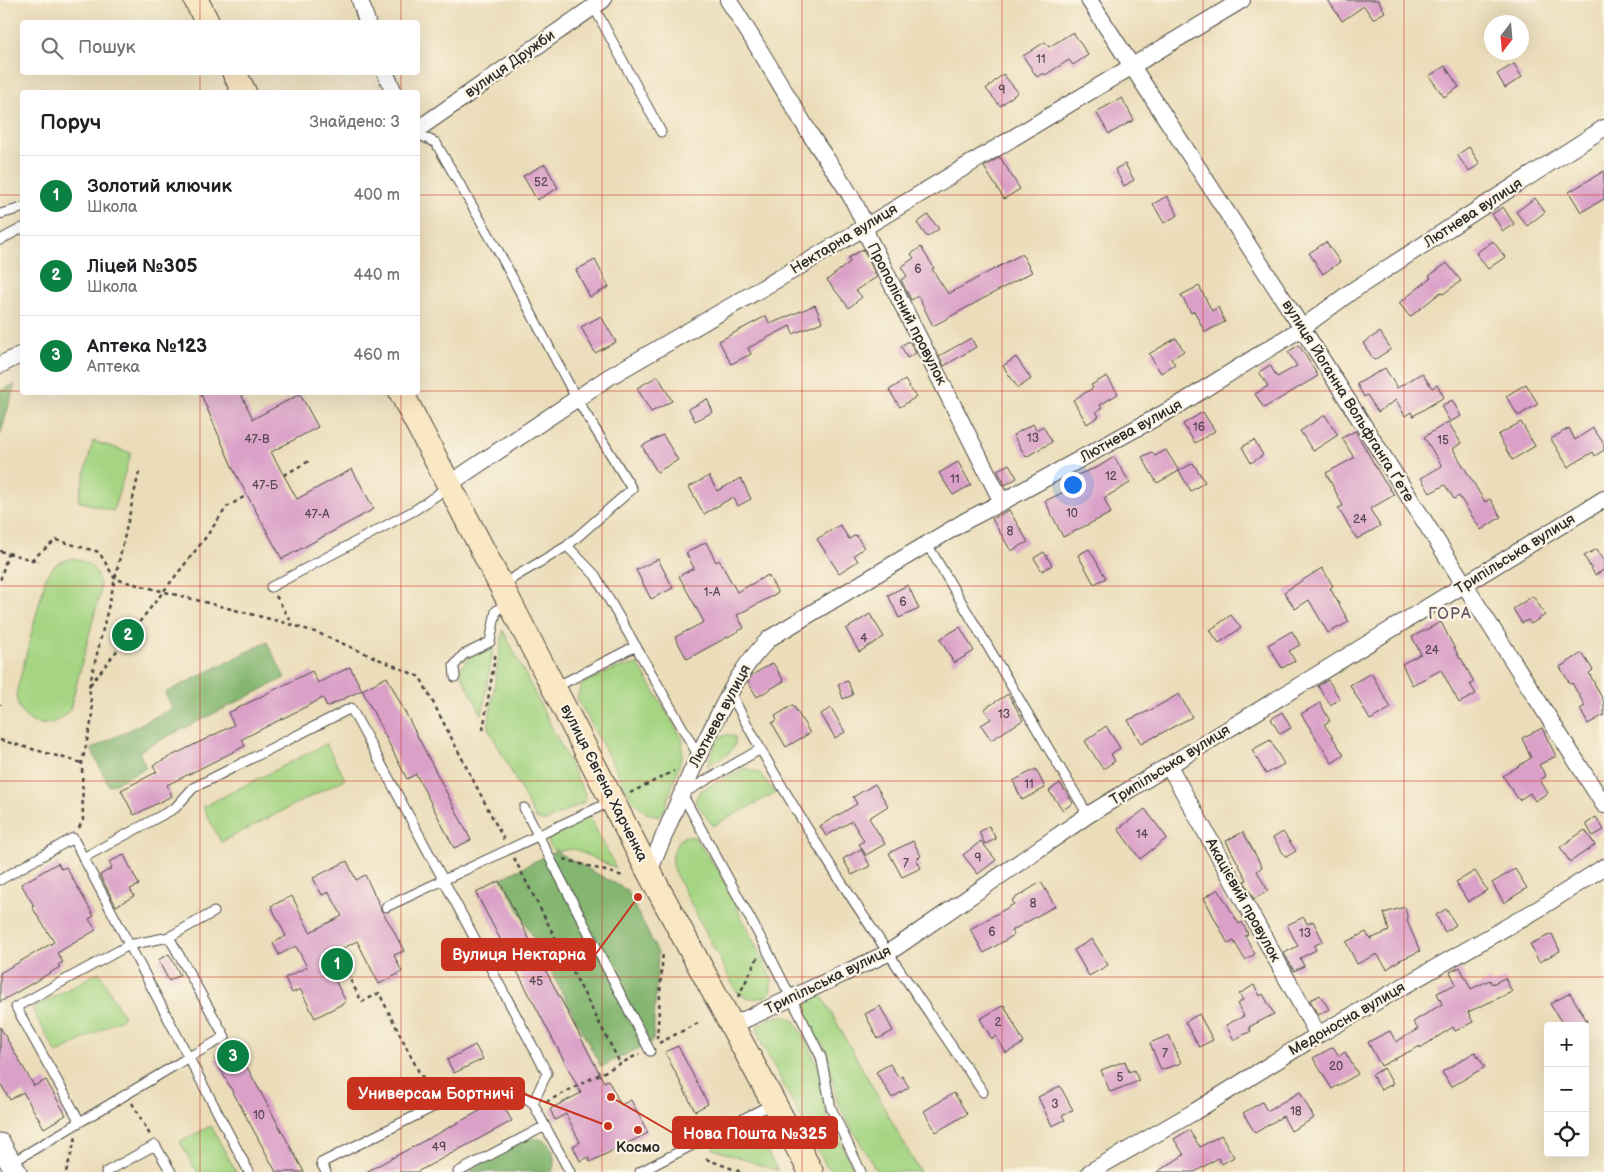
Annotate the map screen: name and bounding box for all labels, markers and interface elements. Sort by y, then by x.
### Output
north arrow [1484,15,1529,60]
search box [20,20,420,75]
street label: вулиця Дружби [461,26,559,102]
icon: search [38,34,66,62]
text: Пошук [78,36,136,59]
house number: 11 [1036,52,1046,67]
house number: 9 [999,83,1006,98]
text: Поруч [40,110,101,135]
text: Знайдено: 3 [310,113,400,132]
street label: Лютнева вулиця [1419,174,1526,253]
text: Золотий ключик [87,175,232,198]
house number: 52 [534,175,548,190]
text: 1 [53,186,59,205]
text: 400 m [354,186,400,205]
text: Школа [87,198,137,217]
street label: Нектарна вулиця [787,200,901,278]
street label: Прополісний провулок [863,240,951,388]
text: Ліцей №305 [87,255,197,278]
house number: 6 [914,262,922,277]
text: 2 [51,266,61,285]
text: 440 m [354,266,400,285]
text: Школа [87,278,137,297]
street label: вулиця Йоганна Вольфганга Ґете [1278,296,1418,506]
text: Аптека №123 [87,335,207,358]
text: 3 [51,346,61,365]
text: 460 m [354,346,400,365]
text: Аптека [87,358,140,377]
street label: Лютнева вулиця [1076,395,1185,467]
house number: 16 [1193,420,1205,435]
house number: 13 [1027,431,1039,446]
house number: 47-В [244,432,270,447]
house number: 15 [1437,433,1449,448]
house number: 12 [1105,469,1117,484]
house number: 11 [950,472,960,487]
your location [1060,472,1086,498]
house number: 47-Б [252,478,279,493]
house number: 10 [1066,506,1078,521]
house number: 47-А [305,507,330,522]
street label: Трипільська вулиця [1451,509,1579,599]
house number: 24 [1353,512,1368,527]
house number: 8 [1007,524,1014,539]
house number: 1-А [704,585,721,600]
house number: 6 [899,595,907,610]
district label: ГОРА [1428,605,1472,624]
pin: 2 [112,616,144,654]
house number: 4 [860,631,868,646]
house number: 24 [1425,643,1440,658]
street label: Лютнева вулиця [684,661,755,772]
street label: вулиця Євгена Харченка [556,701,652,865]
house number: 13 [998,707,1010,722]
street label: Трипільська вулиця [1106,720,1234,810]
house number: 11 [1024,777,1034,792]
house number: 14 [1136,827,1149,842]
street label: Акацієвий провулок [1201,834,1285,965]
house number: 9 [975,851,982,866]
house number: 7 [903,856,909,871]
house number: 8 [1030,896,1037,911]
house number: 6 [988,925,996,940]
house number: 13 [1299,926,1311,941]
callout: Вулиця Нектарна [442,939,595,970]
street label: Трипільська вулиця [762,941,894,1019]
pin: 1 [321,945,353,983]
text: Вулиця Нектарна [452,946,586,965]
house number: 45 [529,974,543,989]
street label: Медоносна вулиця [1285,978,1409,1060]
house number: 2 [994,1015,1002,1030]
map controls [1544,1022,1589,1157]
button: + [1544,1022,1589,1067]
pin: 3 [217,1037,249,1075]
house number: 7 [1162,1046,1168,1061]
house number: 20 [1329,1059,1343,1074]
button: − [1544,1067,1589,1112]
house number: 5 [1117,1070,1124,1085]
callout: Универсам Бортничі [348,1078,524,1109]
text: Универсам Бортничі [358,1085,514,1104]
house number: 3 [1051,1097,1059,1112]
house number: 18 [1290,1104,1302,1119]
house number: 10 [253,1108,265,1123]
button: locate [1544,1112,1589,1157]
callout: Нова Пошта №325 [673,1117,837,1148]
marker: Космо [632,1124,644,1136]
text: Нова Пошта №325 [683,1125,827,1144]
place label: Космо [616,1138,660,1157]
house number: 49 [432,1140,446,1155]

